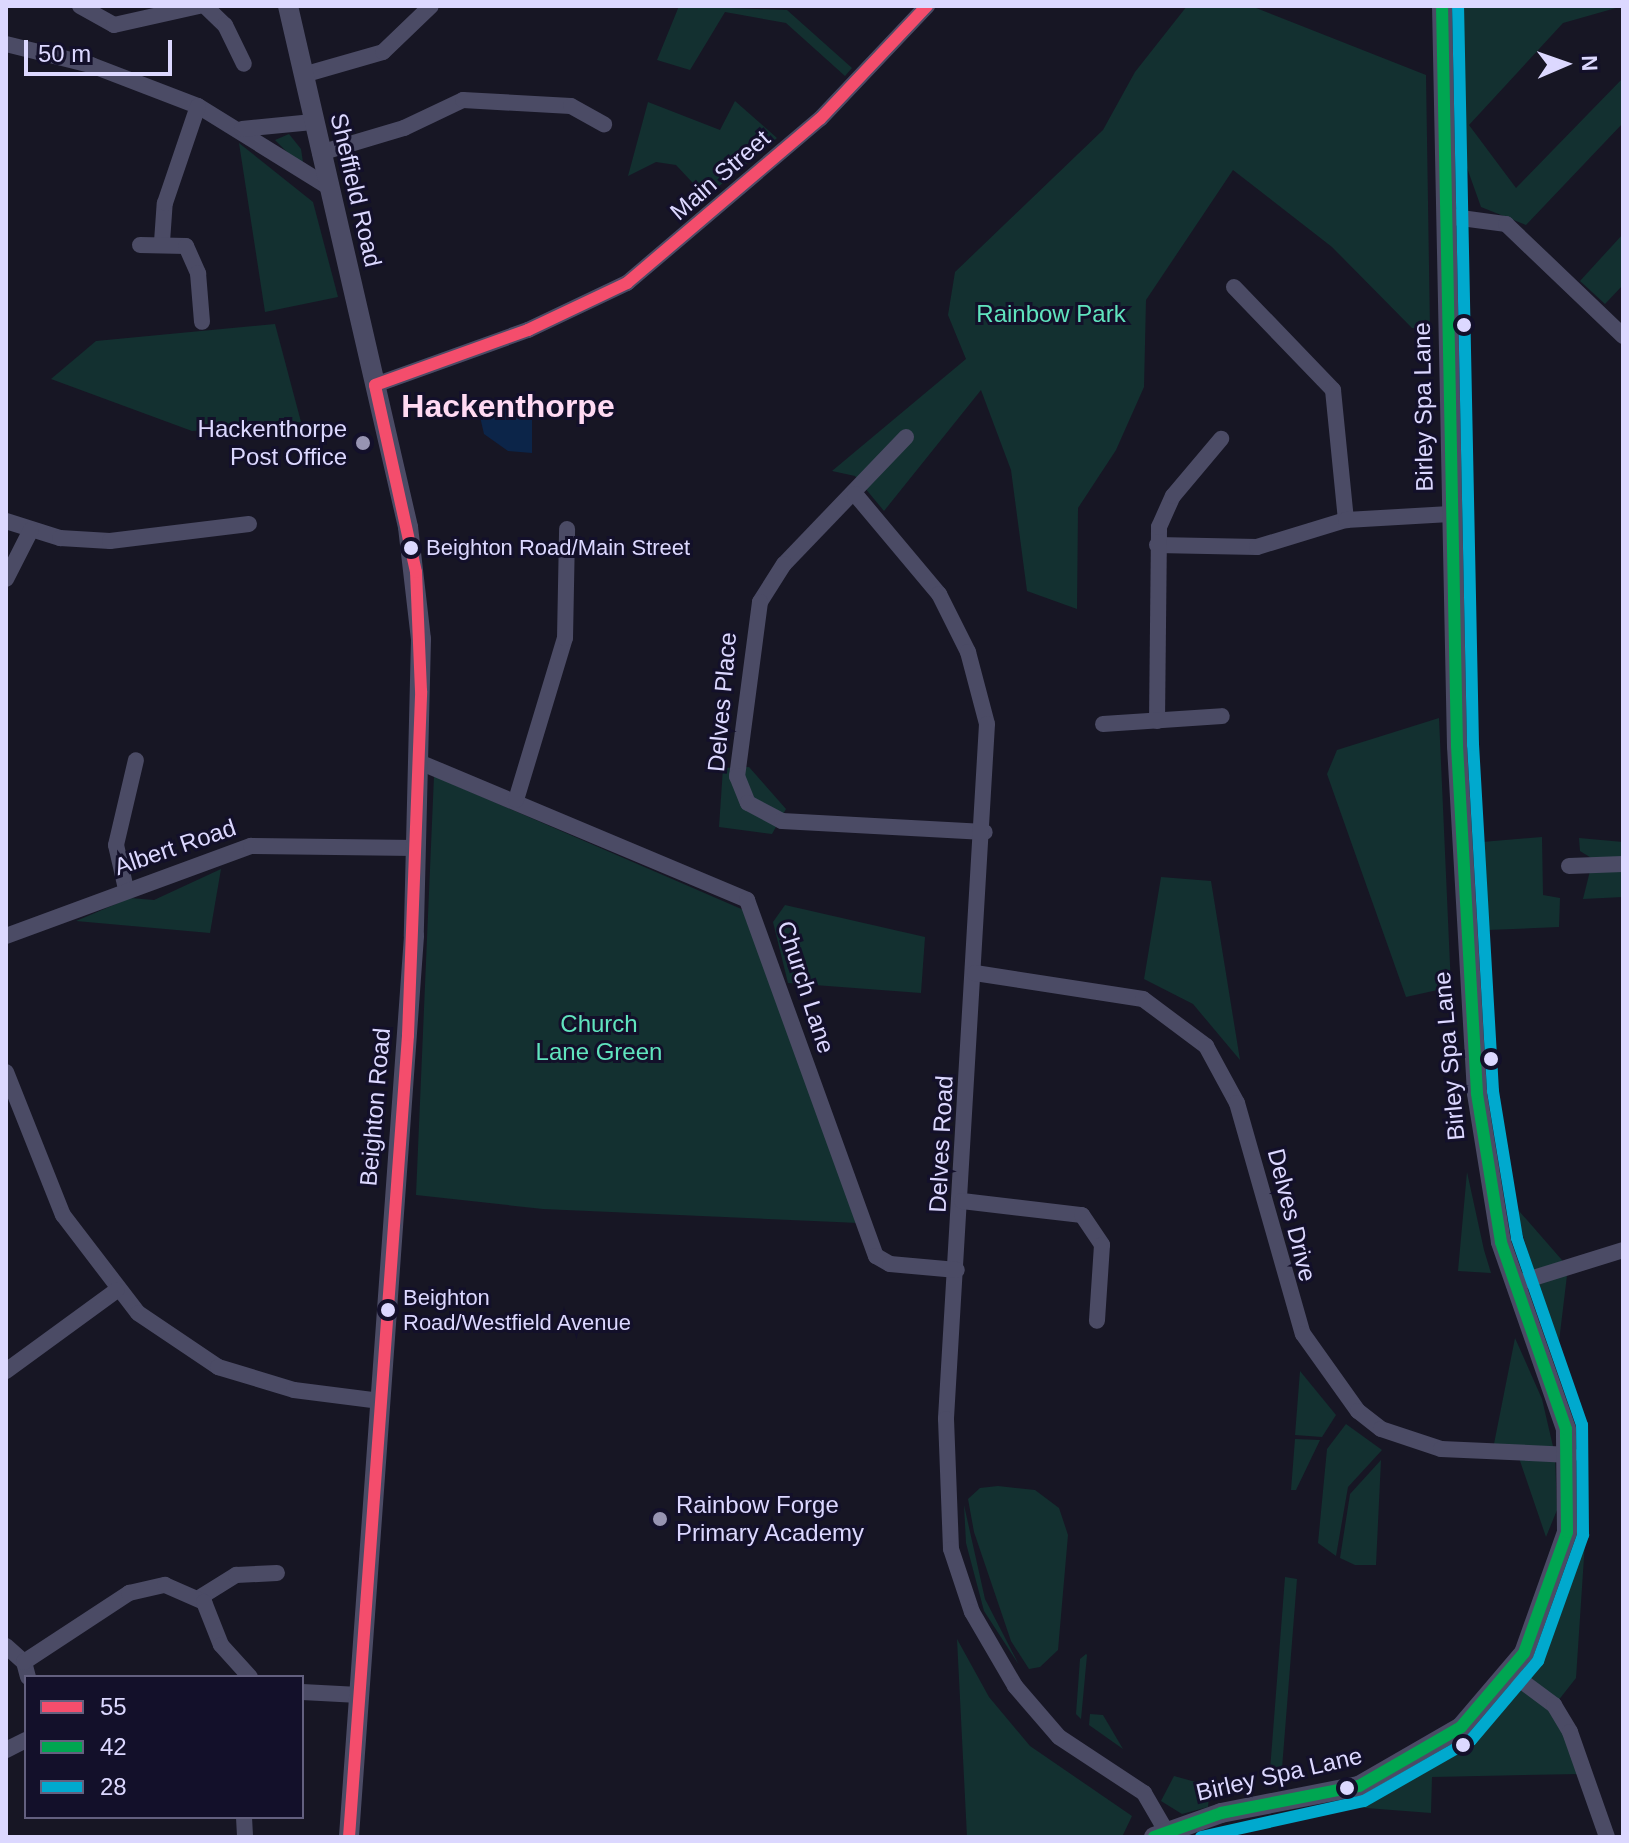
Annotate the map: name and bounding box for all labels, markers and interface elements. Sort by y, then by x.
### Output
scale bar [28,24,176,74]
north arrow [1525,24,1605,104]
text: 50 m [38,40,91,67]
text: N [1577,55,1602,72]
street label: Sheffield Road [324,110,388,270]
street label: Main Street [664,124,776,226]
park label: Rainbow Park [976,300,1126,328]
unlabelled marker [1456,317,1472,333]
street label: Birley Spa Lane [1407,322,1439,492]
district label: Hackenthorpe [401,387,615,425]
place label: Hackenthorpe Post Office [198,415,347,471]
marker: Hackenthorpe Post Office [354,434,372,452]
place label: Beighton Road/Main Street [426,535,690,561]
marker: Beighton Road/Main Street [403,540,419,556]
street label: Delves Place [702,631,742,773]
street label: Albert Road [110,813,240,881]
street label: Church Lane [771,917,841,1057]
street label: Birley Spa Lane [1427,970,1471,1142]
park label: Church Lane Green [536,1010,662,1066]
street label: Beighton Road [354,1027,396,1187]
unlabelled marker [1483,1051,1499,1067]
street label: Delves Road [923,1075,959,1213]
street label: Delves Drive [1262,1146,1322,1284]
place label: Beighton Road/Westfield Avenue [403,1284,632,1336]
marker: Beighton Road/Westfield Avenue [380,1302,396,1318]
place label: Rainbow Forge Primary Academy [676,1491,865,1547]
marker: Rainbow Forge Primary Academy [651,1510,669,1528]
legend [24,1675,304,1819]
text: 55 [100,1693,127,1720]
text: 42 [100,1733,127,1760]
unlabelled marker [1455,1737,1471,1753]
street label: Birley Spa Lane [1193,1741,1365,1807]
text: 28 [100,1773,127,1800]
unlabelled marker [1339,1780,1355,1796]

